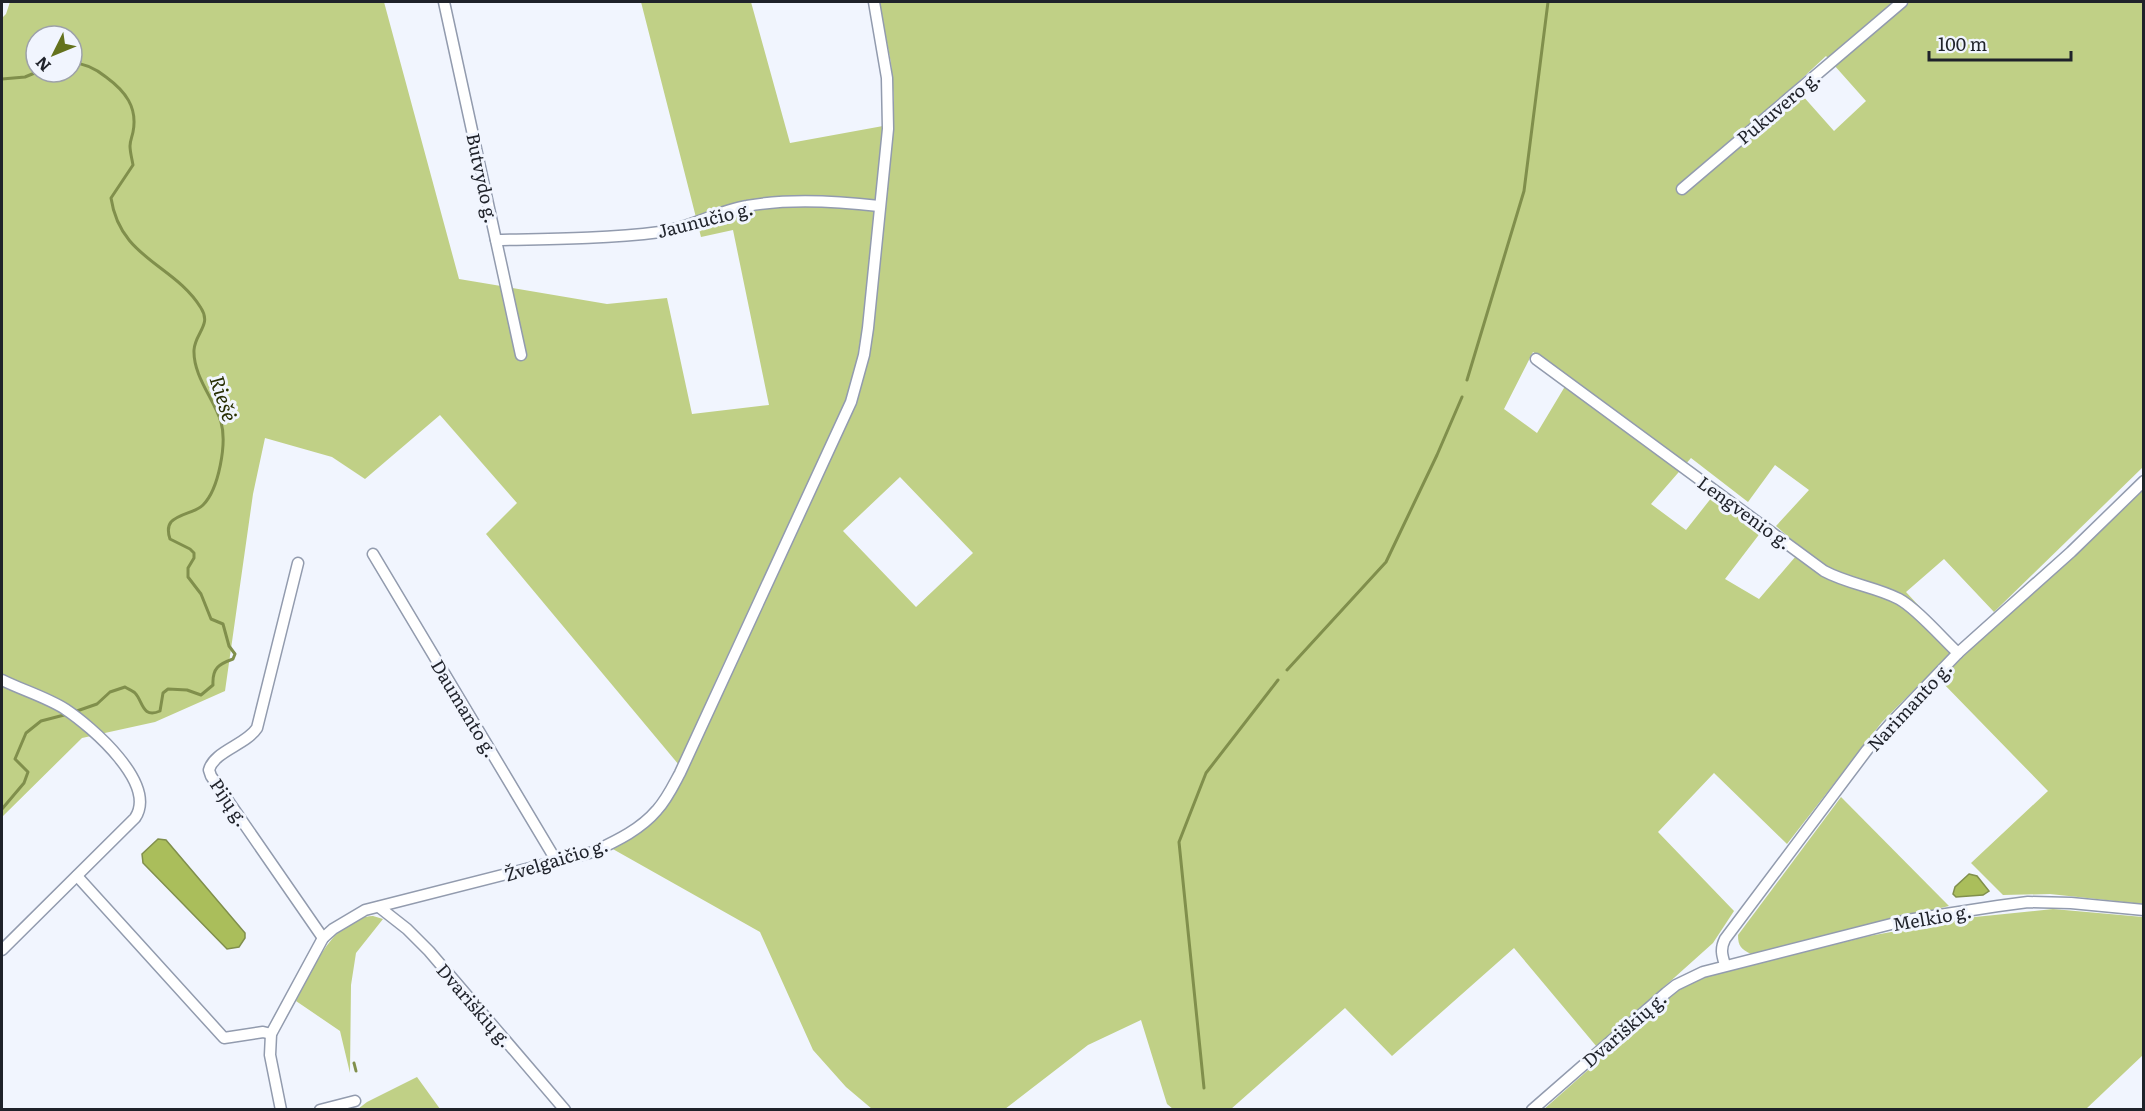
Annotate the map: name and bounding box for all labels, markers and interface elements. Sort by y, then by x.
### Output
north arrow [24,24,84,84]
scale bar [1929,24,2072,62]
text: 100 m [1938,30,1987,57]
text: N [29,52,56,78]
street label: Pukuvero g. [1730,64,1826,150]
street label: Butvydo g. [460,130,506,226]
street label: Jaunučio g. [654,194,756,244]
water label: Riešė [204,371,246,425]
street label: Lengvenio g. [1693,469,1797,555]
street label: Daumanto g. [425,654,505,762]
street label: Narimanto g. [1860,655,1958,757]
street label: Pijų g. [204,773,256,831]
street label: Žvelgaičio g. [501,830,611,888]
street label: Melkio g. [1890,897,1974,937]
street label: Dvariškių g. [431,957,519,1053]
street label: Dvariškių g. [1576,985,1672,1073]

